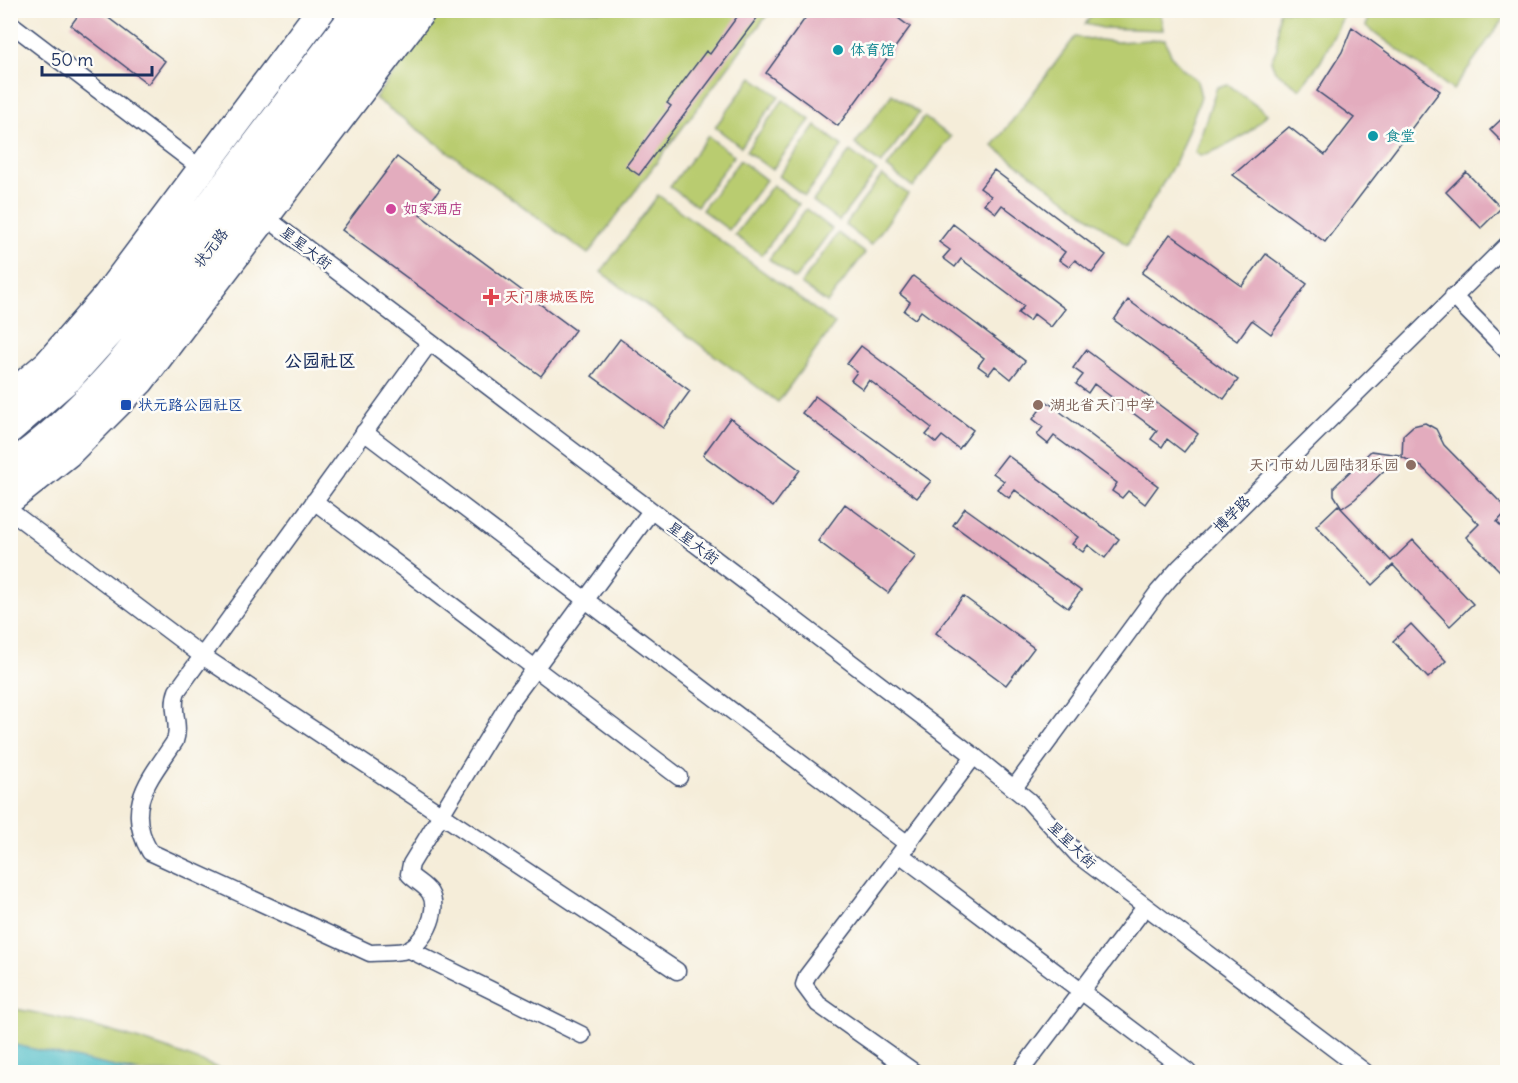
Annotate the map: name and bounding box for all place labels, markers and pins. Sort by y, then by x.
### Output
place label: 体育馆 [850,40,895,59]
marker: 体育馆 [831,43,845,57]
place label: 食堂 [1385,126,1415,145]
marker: 食堂 [1366,129,1380,143]
place label: 如家酒店 [403,199,463,218]
marker: 如家酒店 [384,202,398,216]
place label: 天门康城医院 [504,287,594,306]
marker: 天门康城医院 [482,288,500,306]
place label: 状元路公园社区 [138,395,243,414]
place label: 湖北省天门中学 [1050,395,1155,414]
marker: 状元路公园社区 [119,398,133,412]
marker: 湖北省天门中学 [1031,398,1045,412]
place label: 天门市幼儿园陆羽乐园 [1249,455,1399,474]
marker: 天门市幼儿园陆羽乐园 [1404,458,1418,472]

